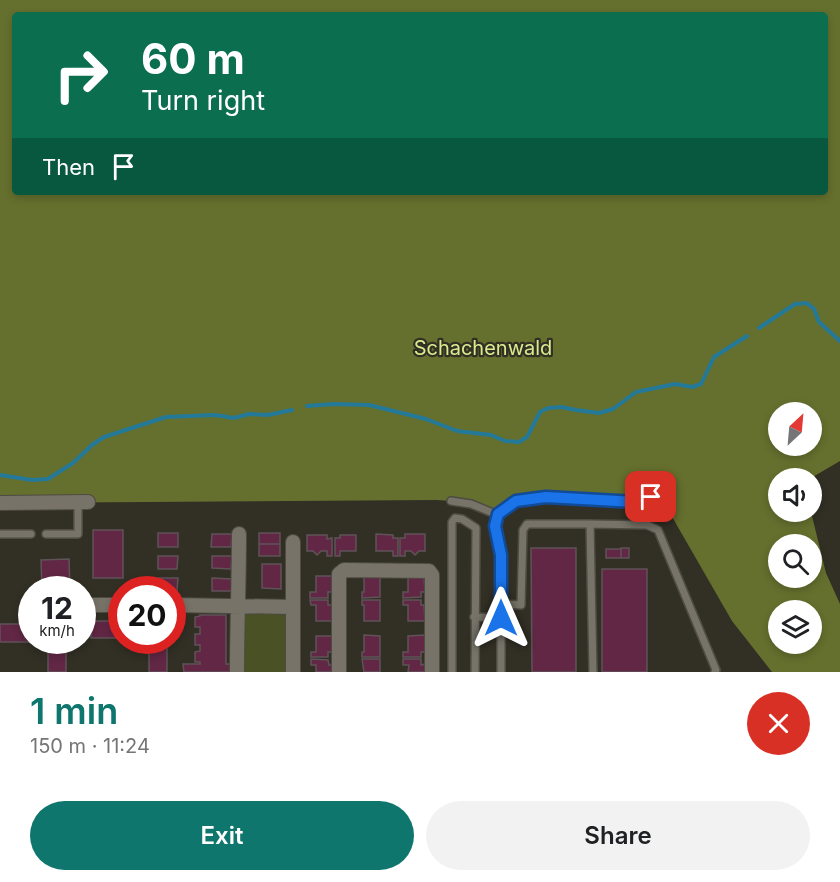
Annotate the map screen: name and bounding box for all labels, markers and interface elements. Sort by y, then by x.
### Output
text: 60 m [141,33,245,84]
icon: right [42,36,120,114]
text: Turn right [141,84,265,117]
icon: arrive [107,150,140,183]
text: Then [42,154,95,180]
park label: Schachenwald [414,336,552,360]
north arrow [768,402,822,456]
map controls [768,402,822,654]
button: sound [768,468,822,522]
pin [625,471,676,522]
icon: arrive [634,480,667,513]
button: search [768,534,822,588]
speed limit sign: 20 [108,576,186,654]
position arrow [469,586,533,650]
text: 12 [41,590,73,626]
button: layers [768,600,822,654]
text: km/h [39,621,75,640]
text: 1 min [30,689,118,733]
button: close [747,692,810,755]
text: 150 m · 11:24 [30,734,150,758]
button: Exit [30,801,414,870]
button: Share [426,801,810,870]

